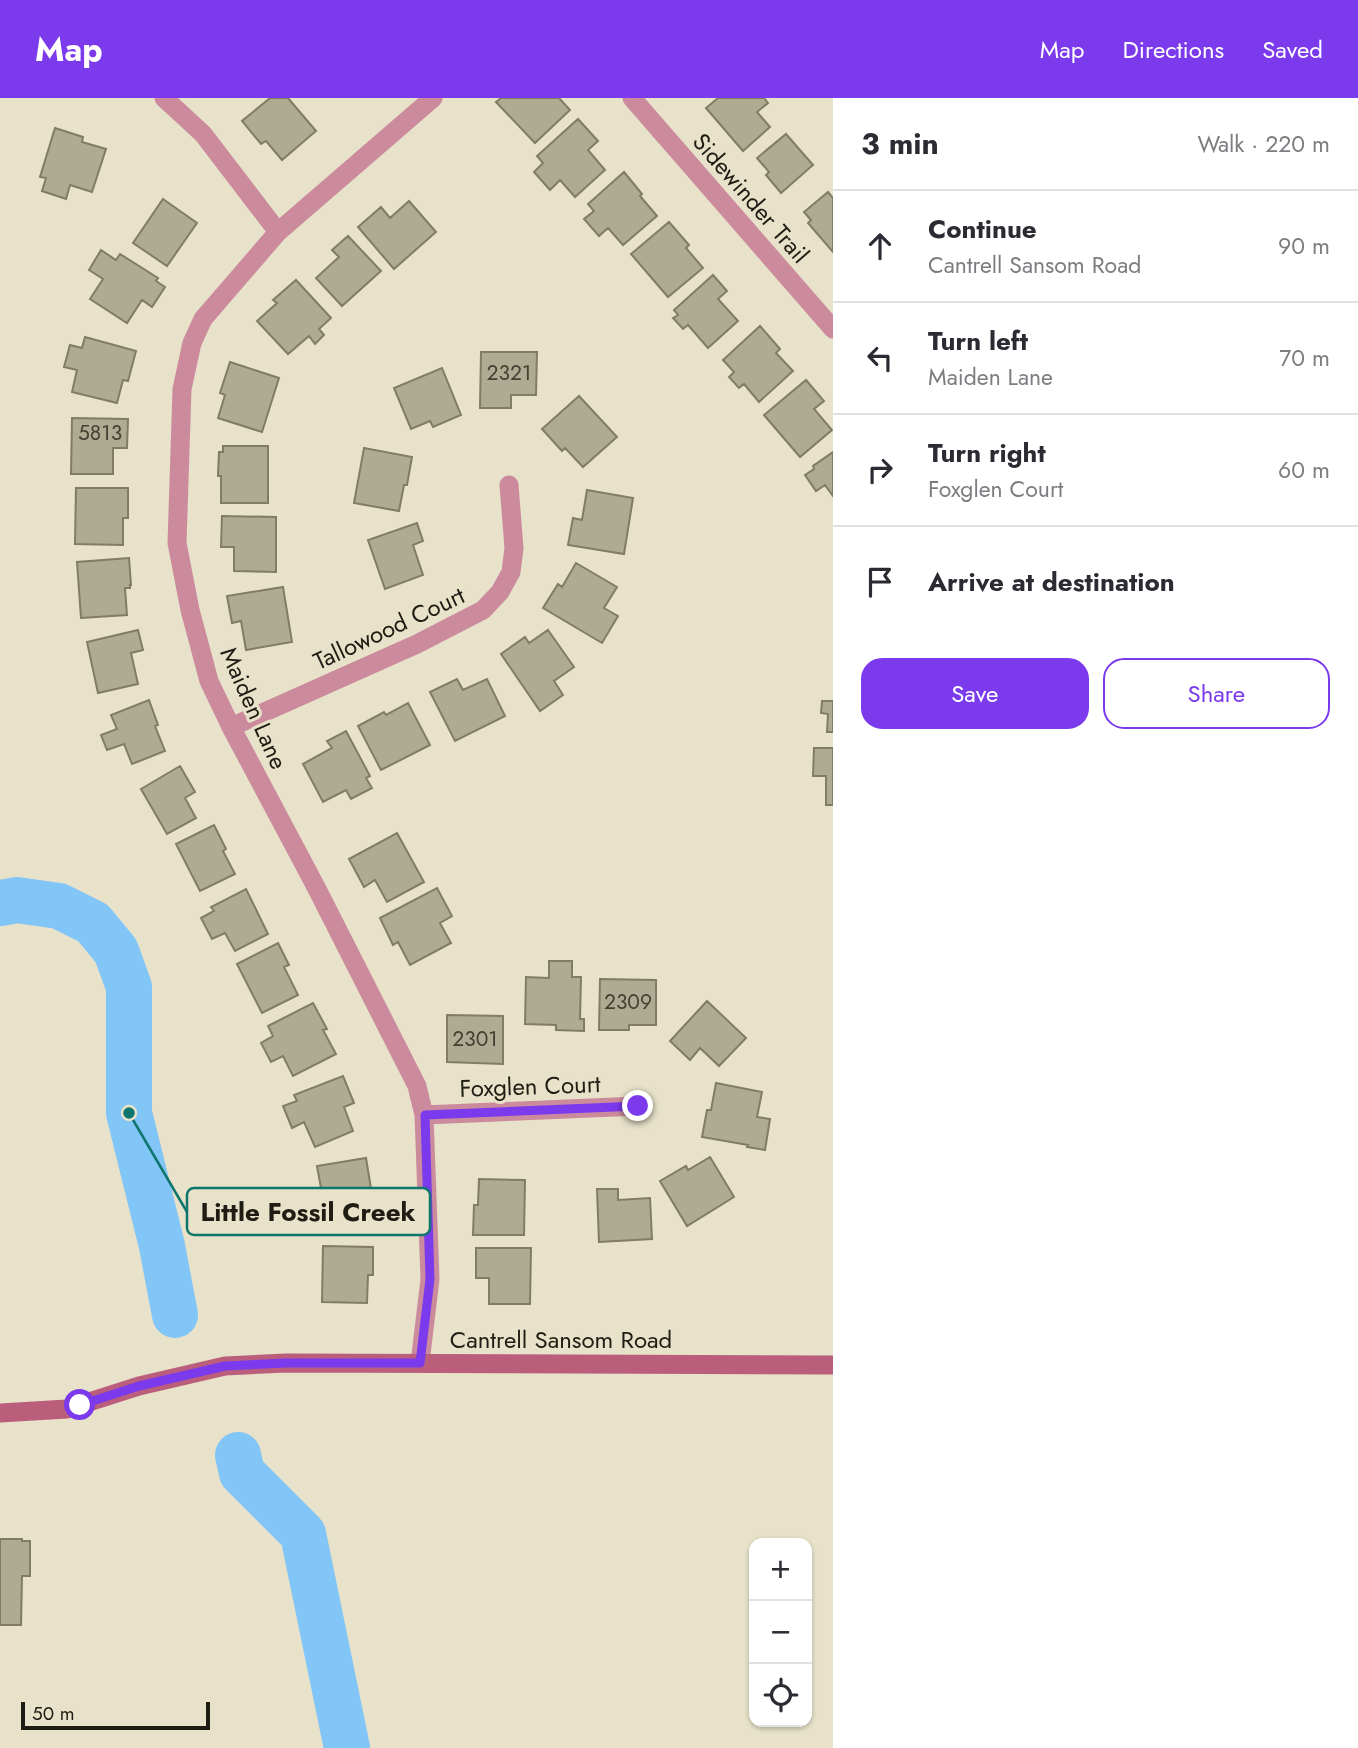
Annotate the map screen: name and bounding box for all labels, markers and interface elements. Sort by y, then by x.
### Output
text: Map [35,26,103,73]
text: Map [1040,32,1085,67]
text: Directions [1123,32,1224,67]
text: Saved [1262,32,1323,67]
text: 3 min [861,122,939,165]
street label: Sidewinder Trail [684,125,818,271]
text: Walk · 220 m [1198,127,1330,161]
text: Continue [928,210,1037,248]
icon: ahead [861,227,899,265]
text: 90 m [1278,229,1330,263]
text: Cantrell Sansom Road [928,248,1141,282]
text: Turn left [928,322,1028,360]
icon: left [861,339,899,377]
text: 70 m [1279,341,1330,375]
house number: 2321 [487,358,531,388]
text: Maiden Lane [928,360,1053,394]
house number: 5813 [78,418,122,448]
text: Turn right [928,434,1046,472]
icon: right [861,451,899,489]
text: 60 m [1278,453,1330,487]
text: Foxglen Court [928,472,1063,506]
icon: arrive [861,563,899,601]
text: Arrive at destination [928,563,1175,601]
street label: Tallowood Court [308,578,471,678]
street label: Maiden Lane [211,641,297,775]
button: Save [861,658,1089,729]
button: Share [1103,658,1330,729]
house number: 2309 [604,987,652,1017]
house number: 2301 [452,1024,498,1054]
street label: Foxglen Court [459,1066,601,1106]
route end [622,1090,653,1121]
callout: Little Fossil Creek [187,1188,430,1235]
text: Little Fossil Creek [200,1193,416,1231]
street label: Cantrell Sansom Road [450,1322,672,1357]
route start [64,1389,95,1420]
map controls [749,1538,812,1727]
button: + [749,1538,812,1601]
button: − [749,1601,812,1664]
button: locate [749,1664,812,1727]
scale bar [21,1699,210,1731]
text: 50 m [32,1700,75,1727]

